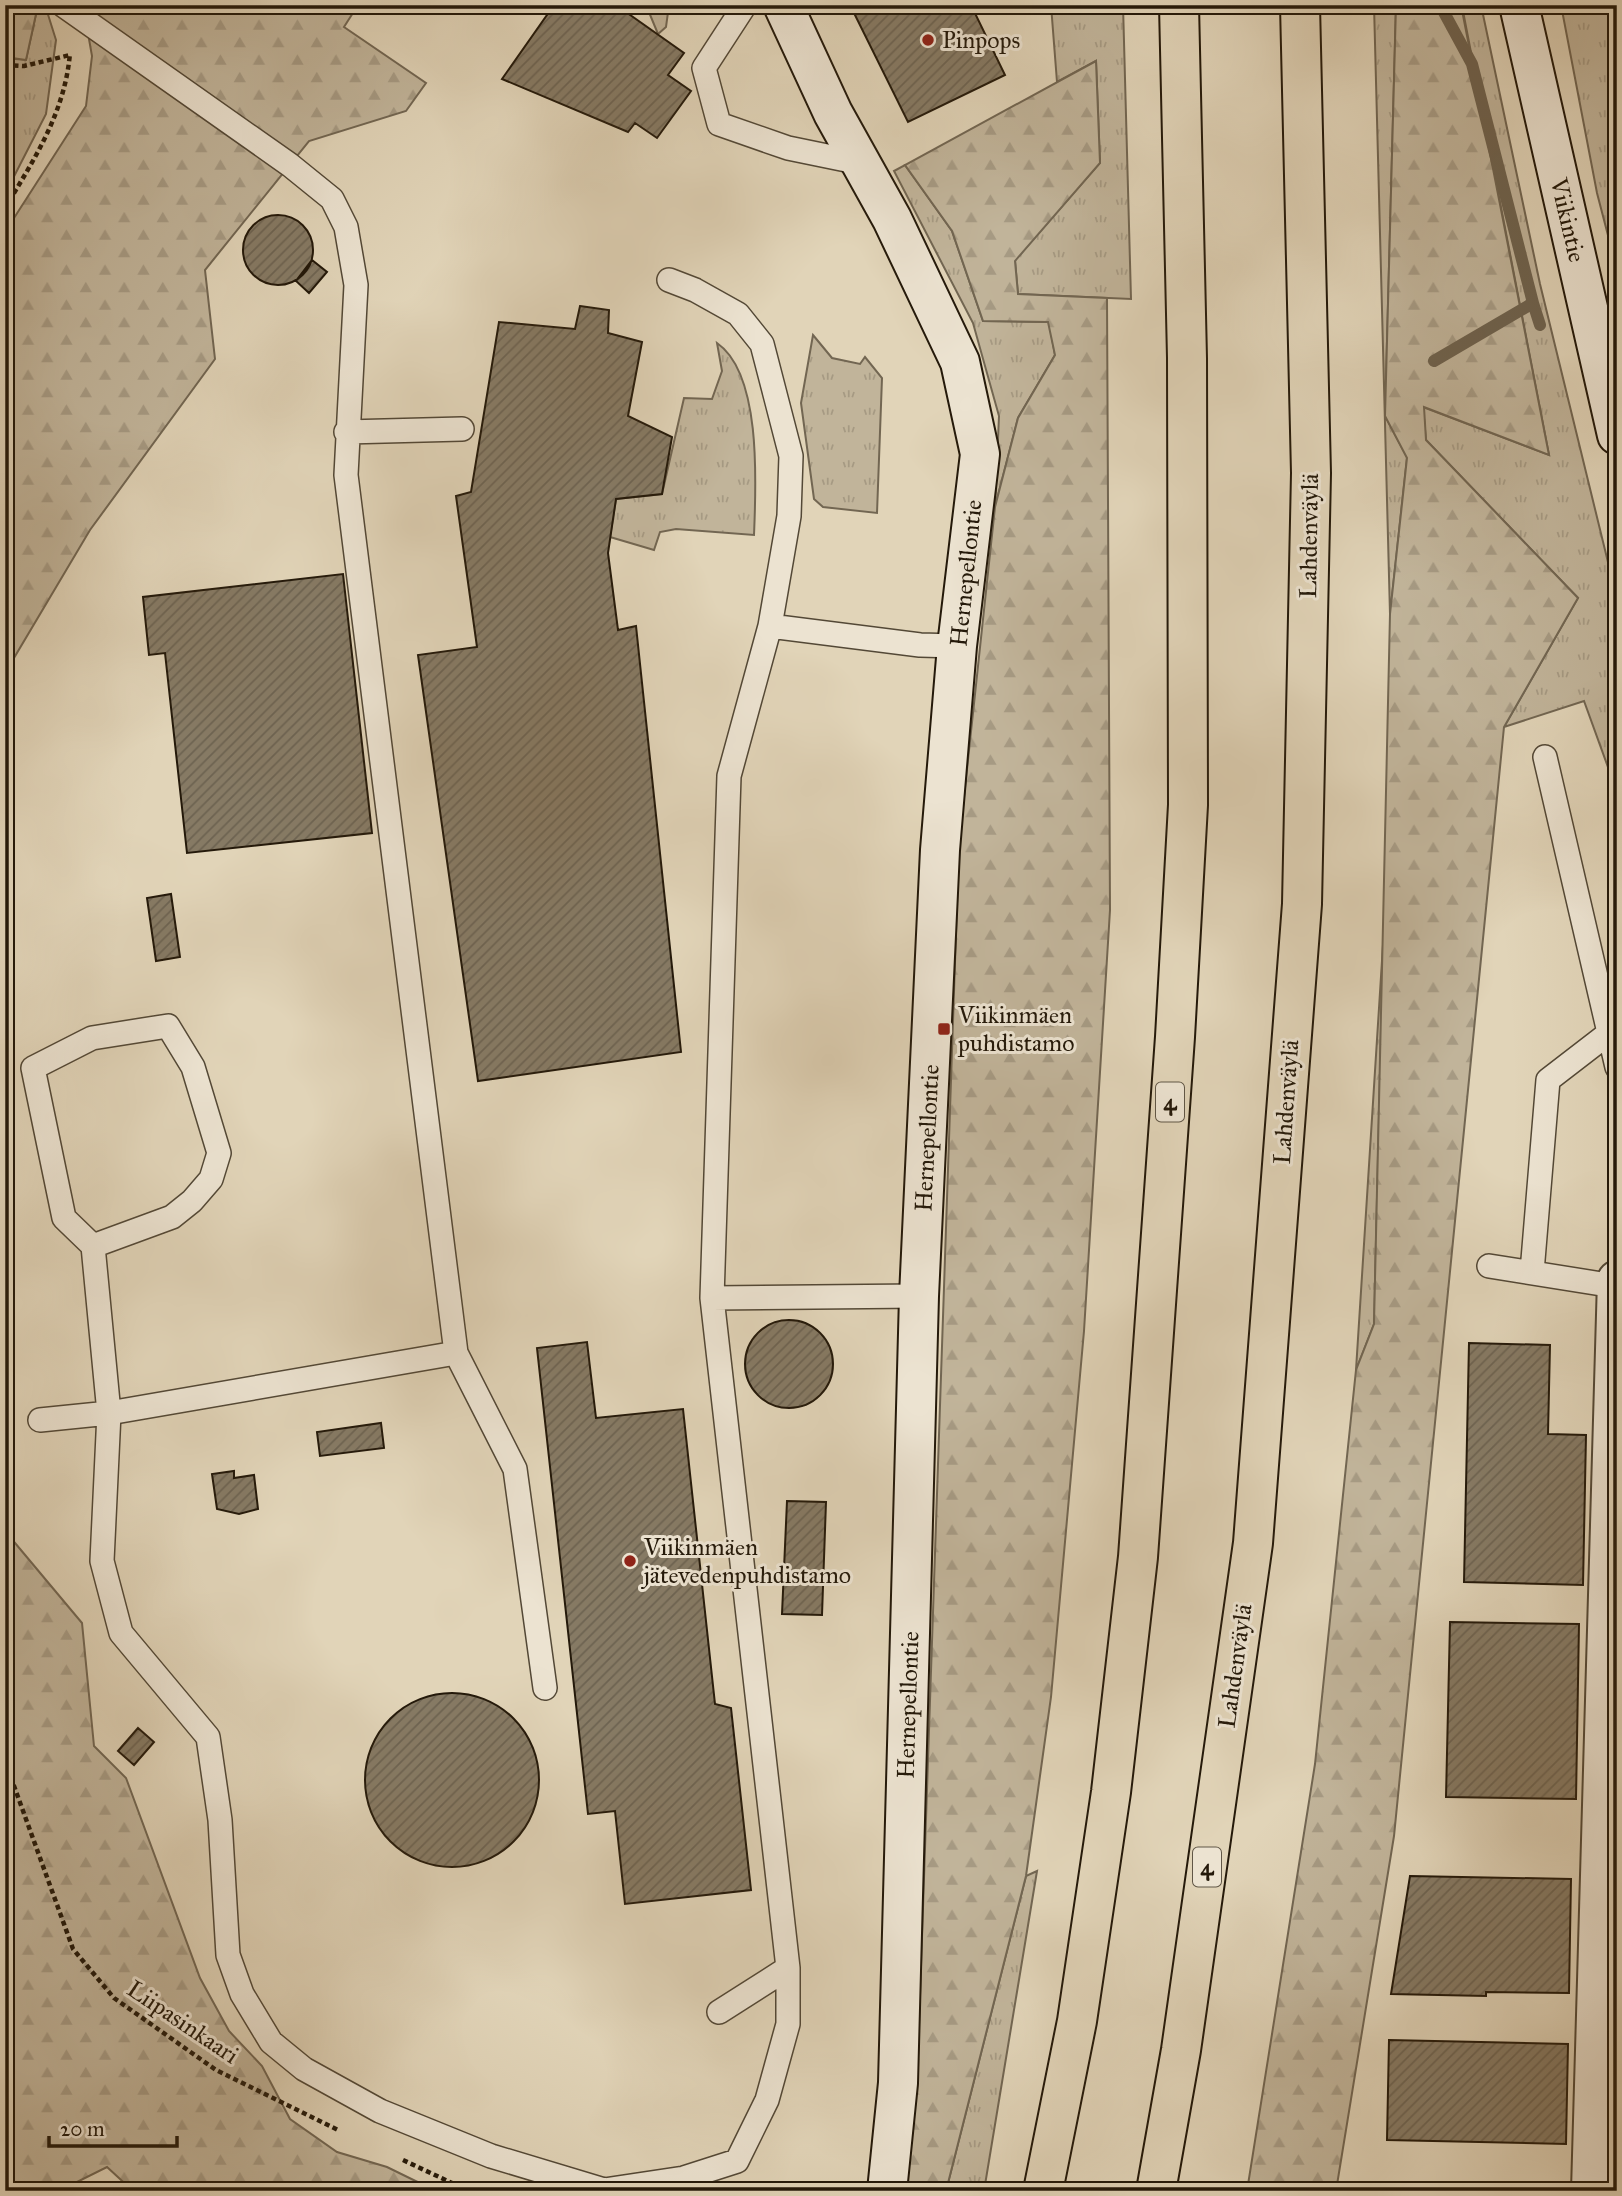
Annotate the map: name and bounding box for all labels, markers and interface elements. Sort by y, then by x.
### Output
place label: Pinpops [942,25,1020,55]
marker: Pinpops [920,32,936,48]
street label: Viikintie [1544,174,1592,265]
street label: Lahdenväylä [1293,472,1325,599]
street label: Hernepellontie [943,498,989,648]
place label: Viikinmäen puhdistamo [957,1000,1074,1058]
marker: Viikinmäen puhdistamo [936,1021,952,1037]
street label: Lahdenväylä [1267,1038,1305,1165]
street label: Hernepellontie [908,1064,946,1212]
road number: 4 [1156,1082,1184,1121]
place label: Viikinmäen jätevedenpuhdistamo [640,1532,851,1590]
marker: Viikinmäen jätevedenpuhdistamo [622,1553,638,1569]
street label: Lahdenväylä [1211,1601,1259,1730]
street label: Hernepellontie [890,1631,926,1779]
road number: 4 [1193,1848,1221,1886]
street label: Liipasinkaari [121,1974,245,2071]
scale bar [49,2105,177,2149]
text: 20 m [60,2116,105,2142]

